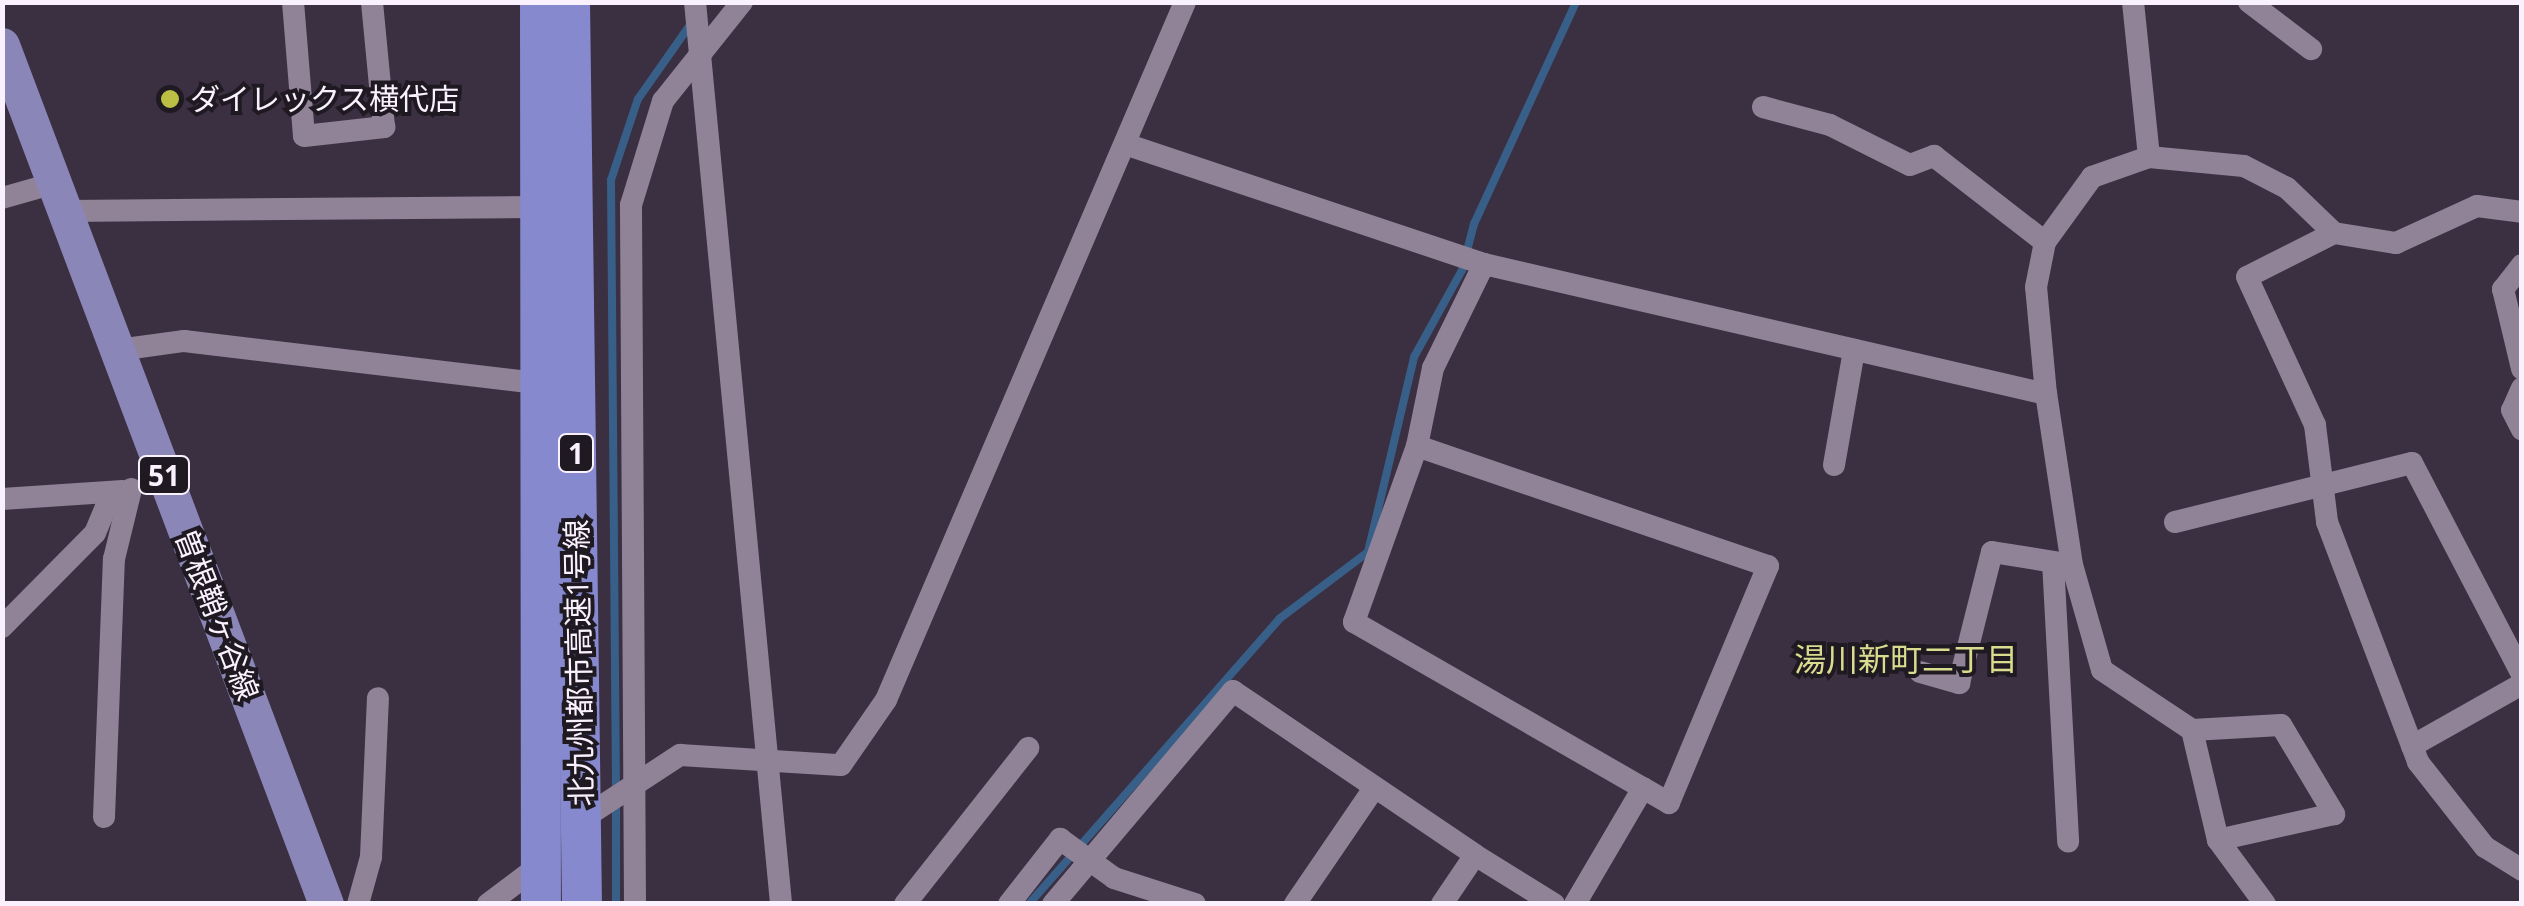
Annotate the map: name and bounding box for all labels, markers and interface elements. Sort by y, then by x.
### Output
place label: ダイレックス横代店 [190,81,460,117]
marker: ダイレックス横代店 [159,88,181,110]
road number: 1 [556,430,596,476]
road number: 51 [136,452,192,498]
street label: 北九州都市高速1号線 [558,519,600,807]
street label: 曽根鞘ヶ谷線 [168,525,266,705]
district label: 湯川新町二丁目 [1794,640,2018,678]

